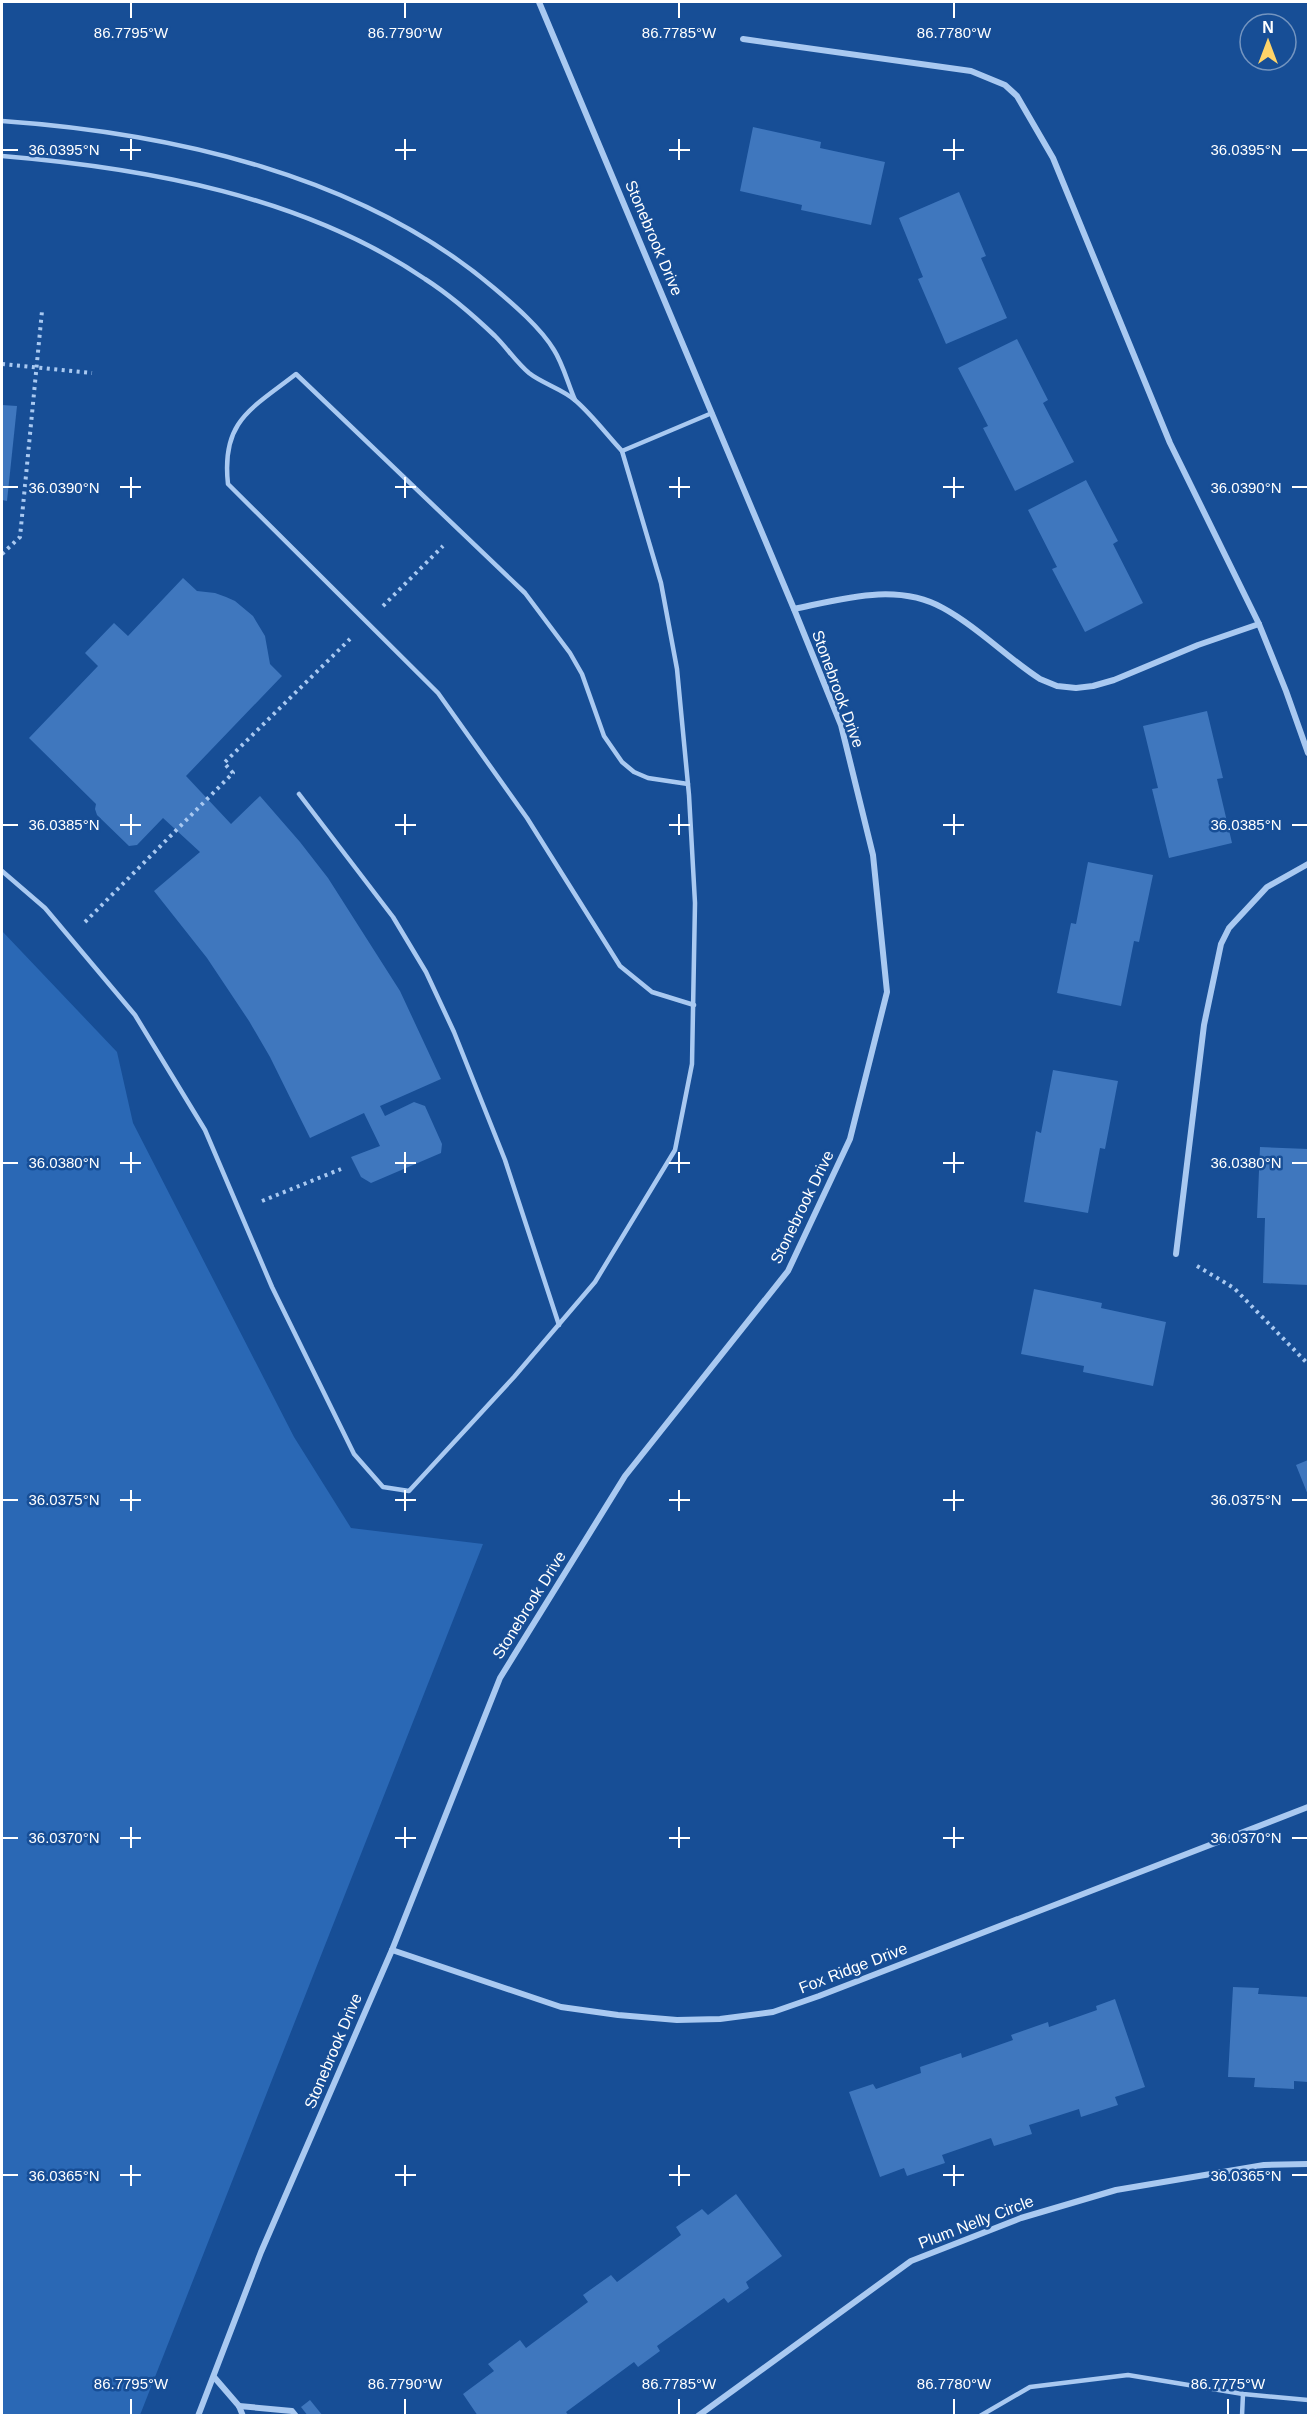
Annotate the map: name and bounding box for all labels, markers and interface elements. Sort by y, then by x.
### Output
north arrow [1238,12,1298,72]
text: N [1262,19,1274,36]
text: 86.7795°W [94,24,169,41]
text: 86.7790°W [368,24,443,41]
text: 86.7785°W [642,24,717,41]
text: 86.7780°W [917,24,992,41]
text: 36.0395°N [28,141,100,158]
text: 36.0395°N [1210,141,1282,158]
street label: Stonebrook Drive [622,178,686,298]
text: 36.0390°N [28,479,100,496]
text: 36.0390°N [1210,479,1282,496]
street label: Stonebrook Drive [809,628,867,750]
text: 36.0385°N [28,816,100,833]
text: 36.0385°N [1210,816,1282,833]
street label: Stonebrook Drive [767,1148,837,1266]
text: 36.0380°N [28,1154,100,1171]
text: 36.0380°N [1210,1154,1282,1171]
text: 36.0375°N [28,1491,100,1508]
text: 36.0375°N [1210,1491,1282,1508]
street label: Stonebrook Drive [489,1548,569,1662]
text: 36.0370°N [28,1829,100,1846]
text: 36.0370°N [1210,1829,1282,1846]
street label: Fox Ridge Drive [796,1939,910,1996]
street label: Stonebrook Drive [301,1991,365,2111]
text: 36.0365°N [28,2167,100,2184]
text: 36.0365°N [1210,2167,1282,2184]
street label: Plum Nelly Circle [916,2192,1036,2252]
text: 86.7795°W [94,2375,169,2392]
text: 86.7790°W [368,2375,443,2392]
text: 86.7785°W [642,2375,717,2392]
text: 86.7780°W [917,2375,992,2392]
text: 86.7775°W [1191,2375,1266,2392]

